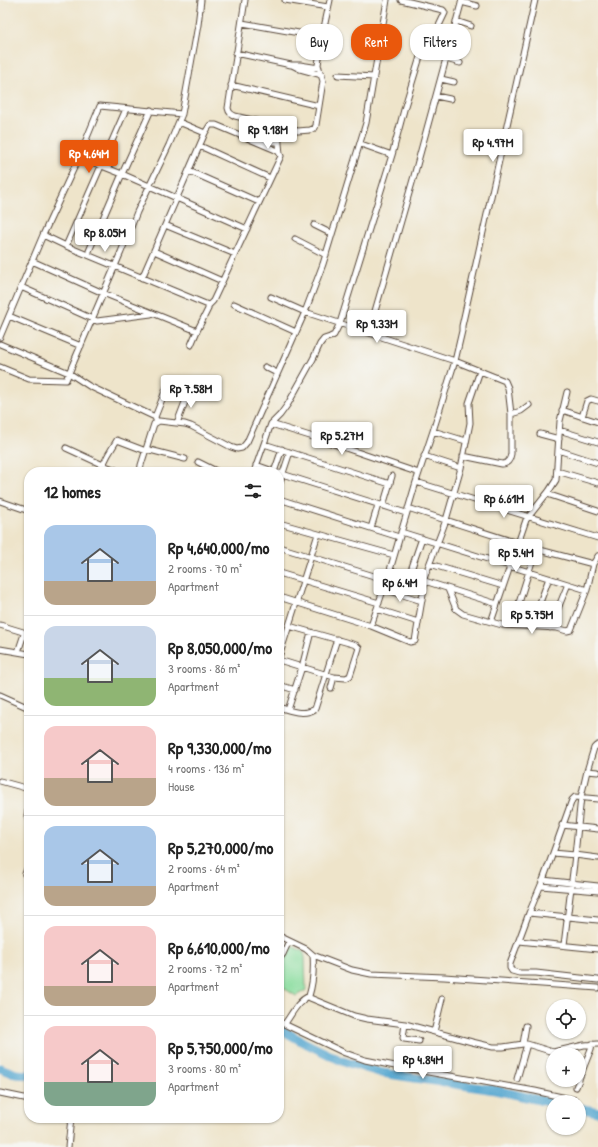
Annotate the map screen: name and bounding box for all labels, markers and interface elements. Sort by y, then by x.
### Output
chip: Buy [296,24,343,60]
chip: Rent [351,24,402,60]
chip: Filters [410,24,471,60]
pin: Rp 9.18M [227,116,309,150]
text: Rp 9.18M [248,120,288,138]
pin: Rp 4.97M [452,129,534,163]
text: Rp 4.97M [472,133,514,151]
pin: Rp 4.64M [48,140,130,174]
text: Rp 4.64M [69,144,109,162]
pin: Rp 8.05M [64,219,146,253]
text: Rp 8.05M [84,223,126,241]
pin: Rp 9.33M [336,310,418,344]
text: Rp 9.33M [356,314,398,332]
pin: Rp 7.58M [150,375,232,409]
text: Rp 7.58M [170,379,212,397]
pin: Rp 5.27M [301,422,383,456]
text: Rp 5.27M [321,426,364,444]
text: 12 homes [44,480,101,503]
icon: filters [242,480,264,502]
pin: Rp 6.61M [463,485,545,519]
text: Rp 6.61M [484,489,524,507]
text: Rp 4,640,000/mo [168,536,269,559]
pin: Rp 5.4M [479,539,553,573]
icon: home [76,541,124,589]
text: Rp 5.4M [498,543,534,561]
text: 2 rooms · 70 m² [168,559,242,577]
pin: Rp 6.4M [363,569,437,603]
text: Rp 6.4M [382,573,418,591]
text: Apartment [168,577,219,595]
pin: Rp 5.75M [491,601,573,635]
text: Rp 5.75M [511,605,553,623]
text: Rp 8,050,000/mo [168,636,272,659]
icon: home [76,642,124,690]
text: 3 rooms · 86 m² [168,659,240,677]
text: Apartment [168,677,219,695]
text: Rp 9,330,000/mo [168,736,271,759]
icon: home [76,742,124,790]
text: 4 rooms · 136 m² [168,759,244,777]
text: House [168,777,195,795]
text: Rp 5,270,000/mo [168,836,273,859]
icon: home [76,842,124,890]
text: 2 rooms · 64 m² [168,859,240,877]
text: Apartment [168,877,219,895]
text: Rp 6,610,000/mo [168,936,270,959]
icon: home [76,942,124,990]
text: 2 rooms · 72 m² [168,959,242,977]
text: Apartment [168,977,219,995]
map controls [546,999,586,1135]
button: locate [546,999,586,1039]
text: Rp 5,750,000/mo [168,1036,273,1059]
icon: home [76,1042,124,1090]
pin: Rp 4.84M [382,1046,464,1080]
button: + [546,1047,586,1087]
text: Rp 4.84M [403,1050,443,1068]
text: 3 rooms · 80 m² [168,1059,241,1077]
text: Apartment [168,1077,219,1095]
button: − [546,1095,586,1135]

